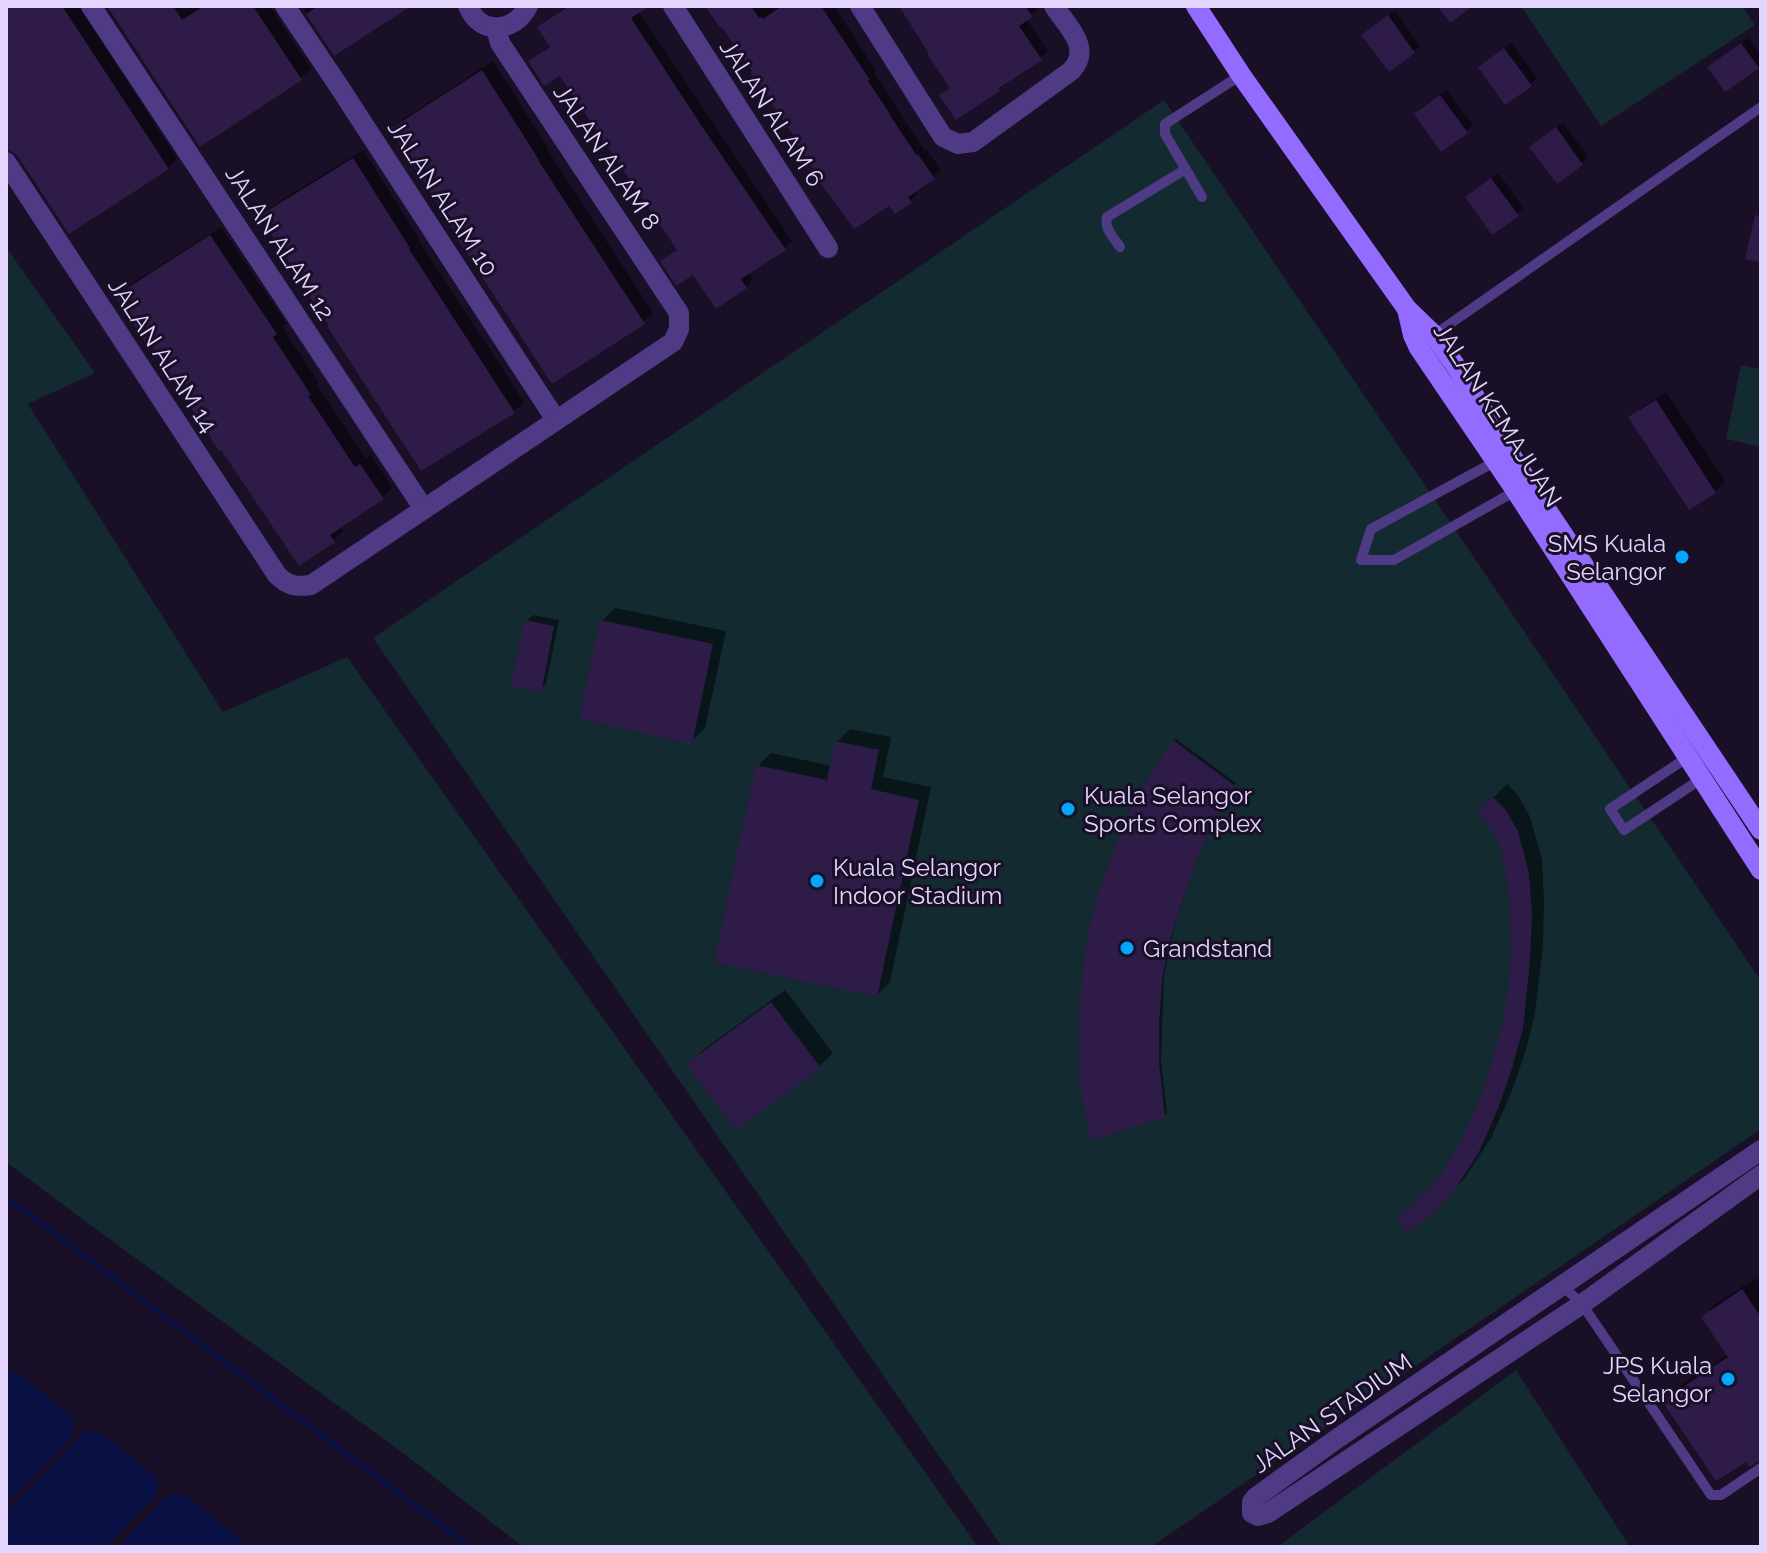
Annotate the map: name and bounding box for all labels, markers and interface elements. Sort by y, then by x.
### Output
street label: JALAN ALAM 6 [714,34,830,192]
street label: JALAN ALAM 8 [548,79,666,235]
street label: JALAN ALAM 10 [382,115,504,281]
street label: JALAN ALAM 12 [219,161,341,325]
street label: JALAN ALAM 14 [102,272,224,438]
street label: JALAN KEMAJUAN [1428,318,1568,512]
place label: SMS Kuala Selangor [1548,529,1667,586]
marker: SMS Kuala Selangor [1673,548,1691,566]
place label: Kuala Selangor Sports Complex [1084,781,1262,838]
marker: Kuala Selangor Sports Complex [1059,800,1077,818]
place label: Kuala Selangor Indoor Stadium [833,853,1002,910]
marker: Kuala Selangor Indoor Stadium [808,872,826,890]
place label: Grandstand [1143,934,1272,963]
marker: Grandstand [1118,939,1136,957]
street label: JALAN STADIUM [1247,1347,1417,1479]
place label: JPS Kuala Selangor [1603,1351,1713,1408]
marker: JPS Kuala Selangor [1719,1370,1737,1388]

